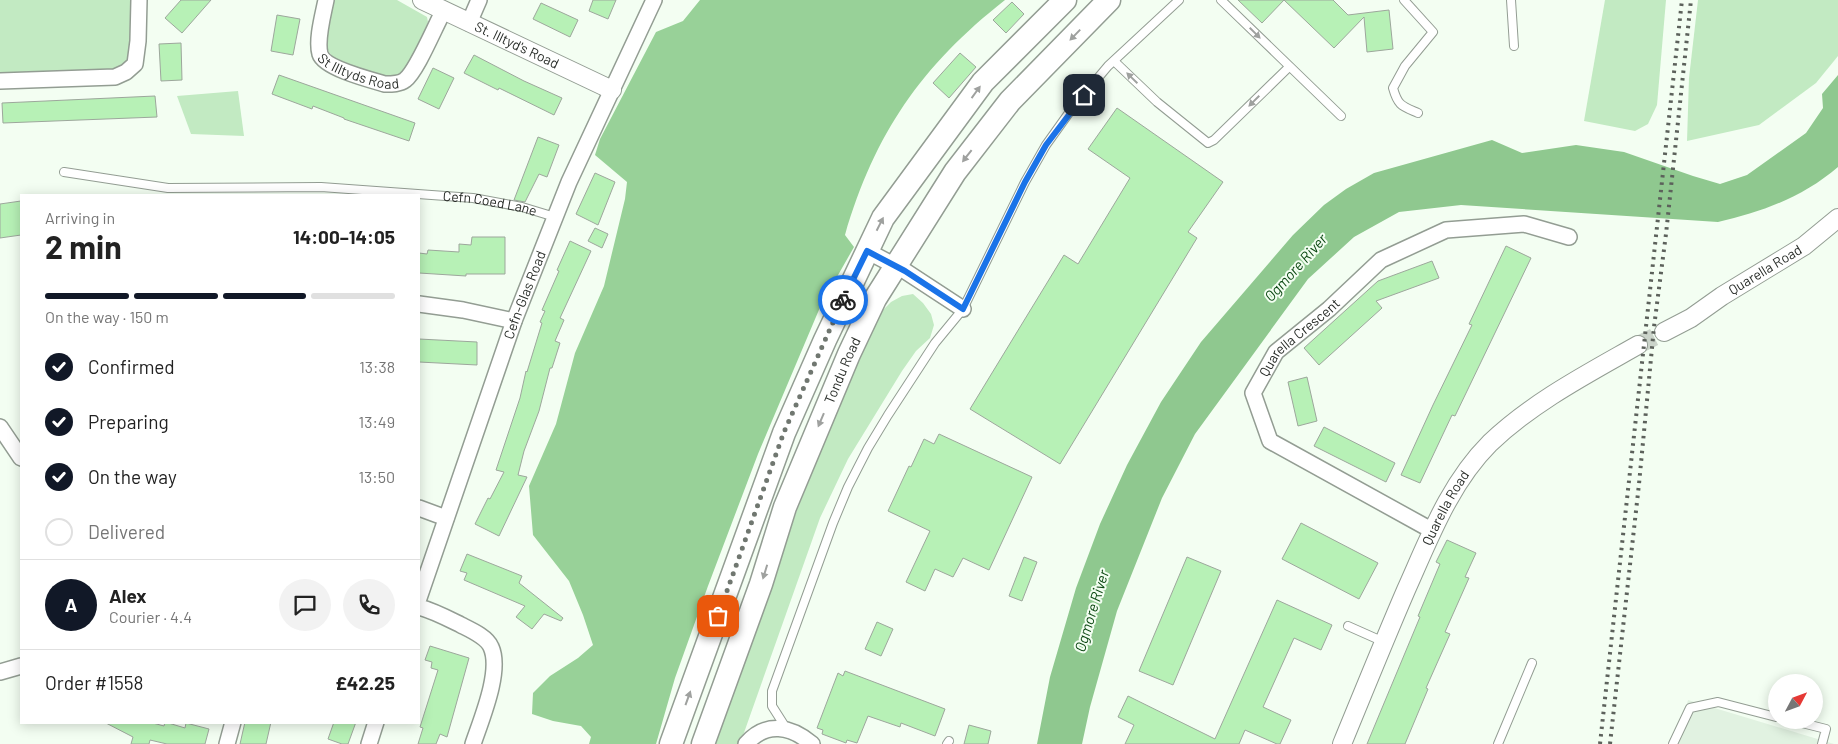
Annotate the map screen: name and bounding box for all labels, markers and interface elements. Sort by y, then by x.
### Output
street label: St. Illtyd's Road [472,17,562,72]
one-way arrow [1248,27,1260,39]
one-way arrow [1069,29,1081,41]
street label: St Illtyds Road [314,49,400,92]
one-way arrow [1126,72,1138,84]
pin [1063,74,1105,116]
icon: home [1070,81,1098,109]
one-way arrow [970,86,981,99]
one-way arrow [1248,95,1260,107]
one-way arrow [961,149,972,162]
street label: Cefn Coed Lane [442,187,539,219]
text: Arriving in [45,208,115,227]
one-way arrow [876,216,884,231]
text: 14:00–14:05 [293,225,395,248]
text: 2 min [45,227,122,265]
water label: Ogmore River [1260,229,1331,305]
street label: Quarella Road [1725,240,1805,298]
street label: Cefn-Glas Road [499,248,549,341]
courier [818,275,868,325]
icon: bike [829,286,857,314]
street label: Quarella Crescent [1255,294,1343,379]
text: On the way · 150 m [45,307,169,326]
street label: Tondu Road [820,334,864,406]
icon: check [45,353,73,381]
text: Confirmed [88,355,175,378]
text: 13:38 [359,357,395,376]
icon: check [45,408,73,436]
text: Preparing [88,410,169,433]
text: 13:49 [359,412,395,431]
one-way arrow [817,413,825,428]
icon: check [45,463,73,491]
text: On the way [88,465,177,488]
text: 13:50 [358,467,395,486]
street label: Quarella Road [1418,467,1472,548]
text: Delivered [88,520,165,543]
one-way arrow [760,565,768,580]
water label: Ogmore River [1070,567,1112,654]
button: chat [279,579,331,631]
button: phone [343,579,395,631]
text: Alex [109,584,147,607]
text: A [65,593,77,616]
pin [697,595,739,637]
icon: bag [704,602,732,630]
text: Courier · 4.4 [109,607,192,626]
text: Order #1558 [45,671,143,694]
text: £42.25 [335,671,395,694]
north arrow [1768,674,1822,729]
map controls [1768,674,1823,729]
one-way arrow [684,690,692,705]

